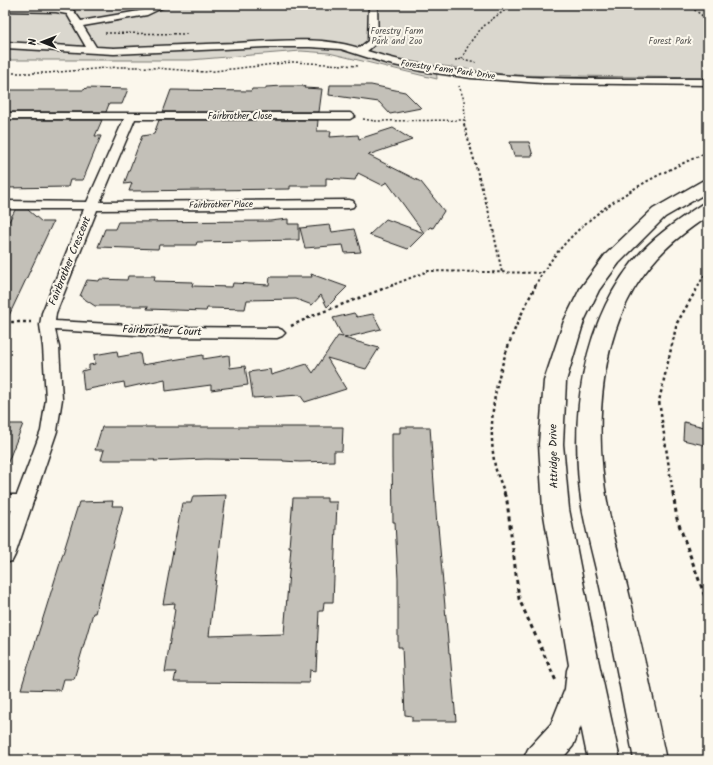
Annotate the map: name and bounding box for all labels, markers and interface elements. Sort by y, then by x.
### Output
north arrow [22,22,62,62]
park label: Forestry Farm Park and Zoo [370,24,424,49]
park label: Forest Park [648,34,692,49]
text: N [24,38,42,45]
street label: Forestry Farm Park Drive [400,56,496,84]
street label: Fairbrother Close [208,109,272,124]
street label: Fairbrother Place [189,197,253,213]
street label: Fairbrother Crescent [44,213,96,308]
street label: Fairbrother Court [122,321,203,341]
street label: Attridge Drive [544,424,564,488]

